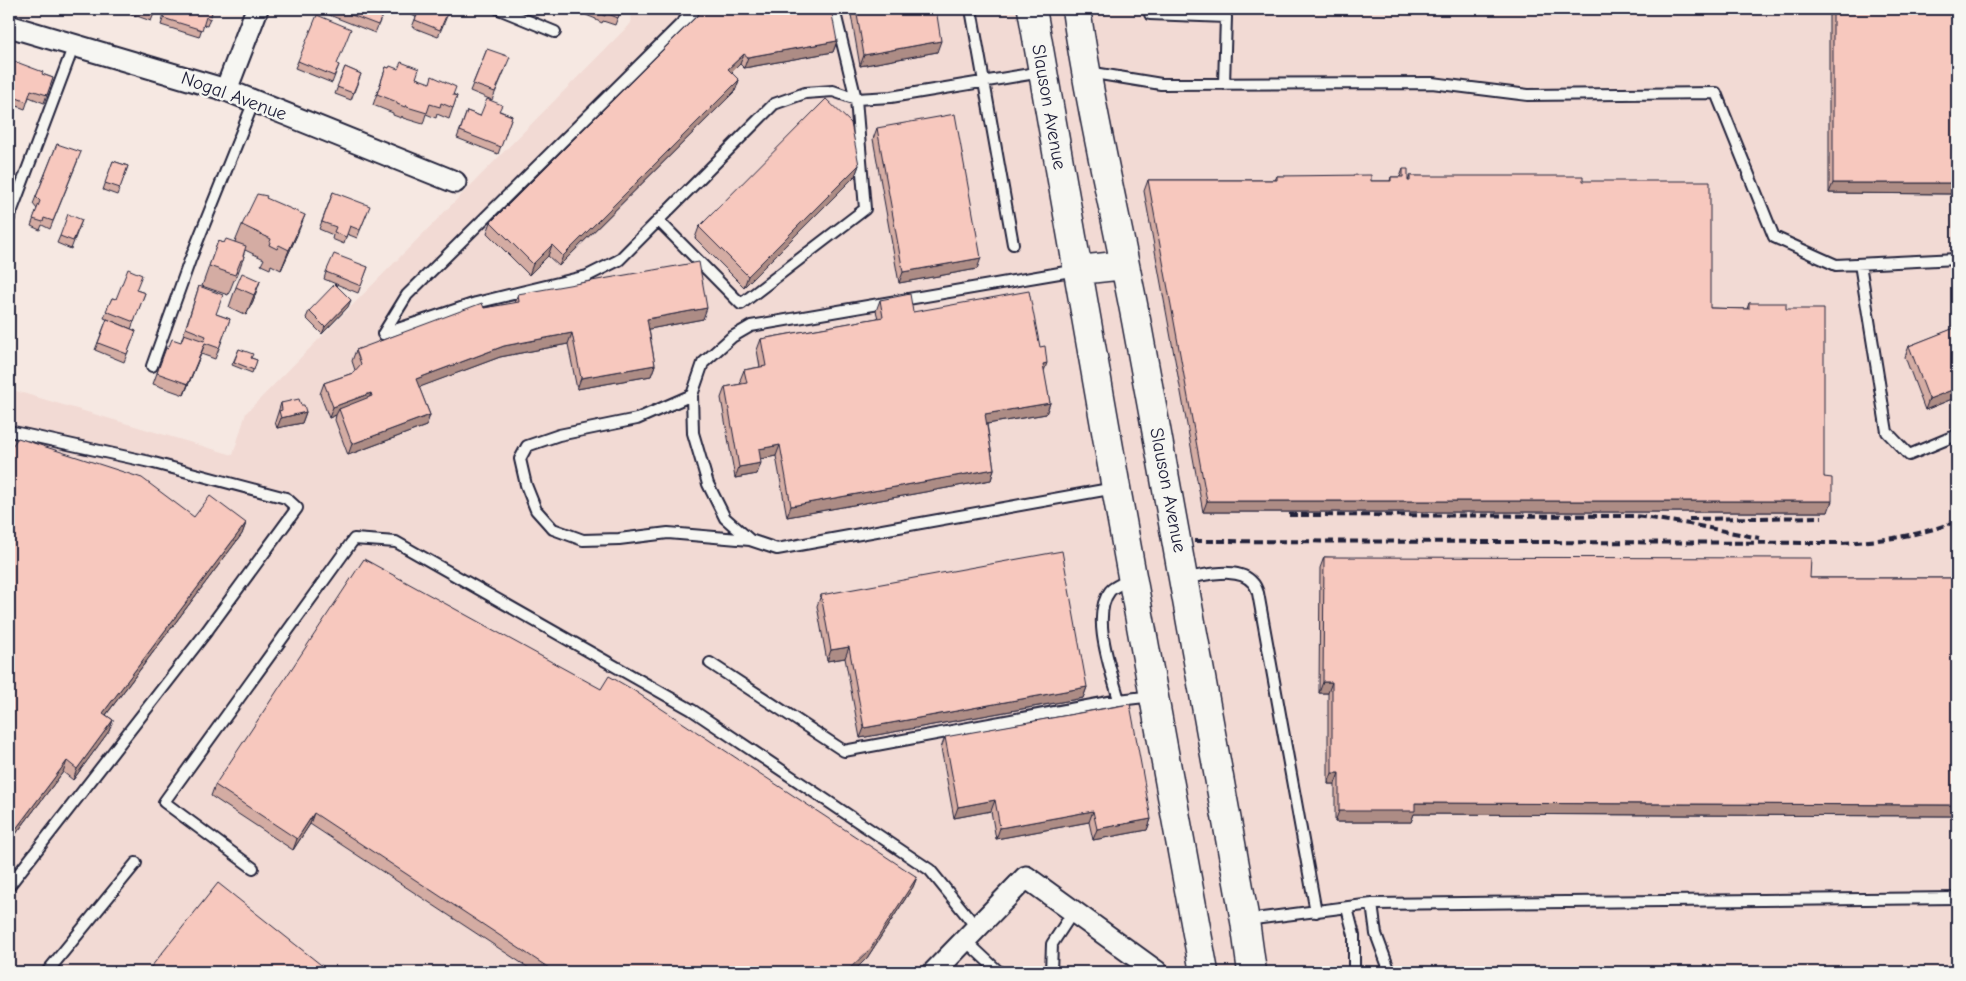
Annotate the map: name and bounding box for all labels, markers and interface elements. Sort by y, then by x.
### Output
street label: Slauson Avenue [1027,43,1071,171]
street label: Nogal Avenue [178,67,290,125]
street label: Slauson Avenue [1145,426,1191,554]

